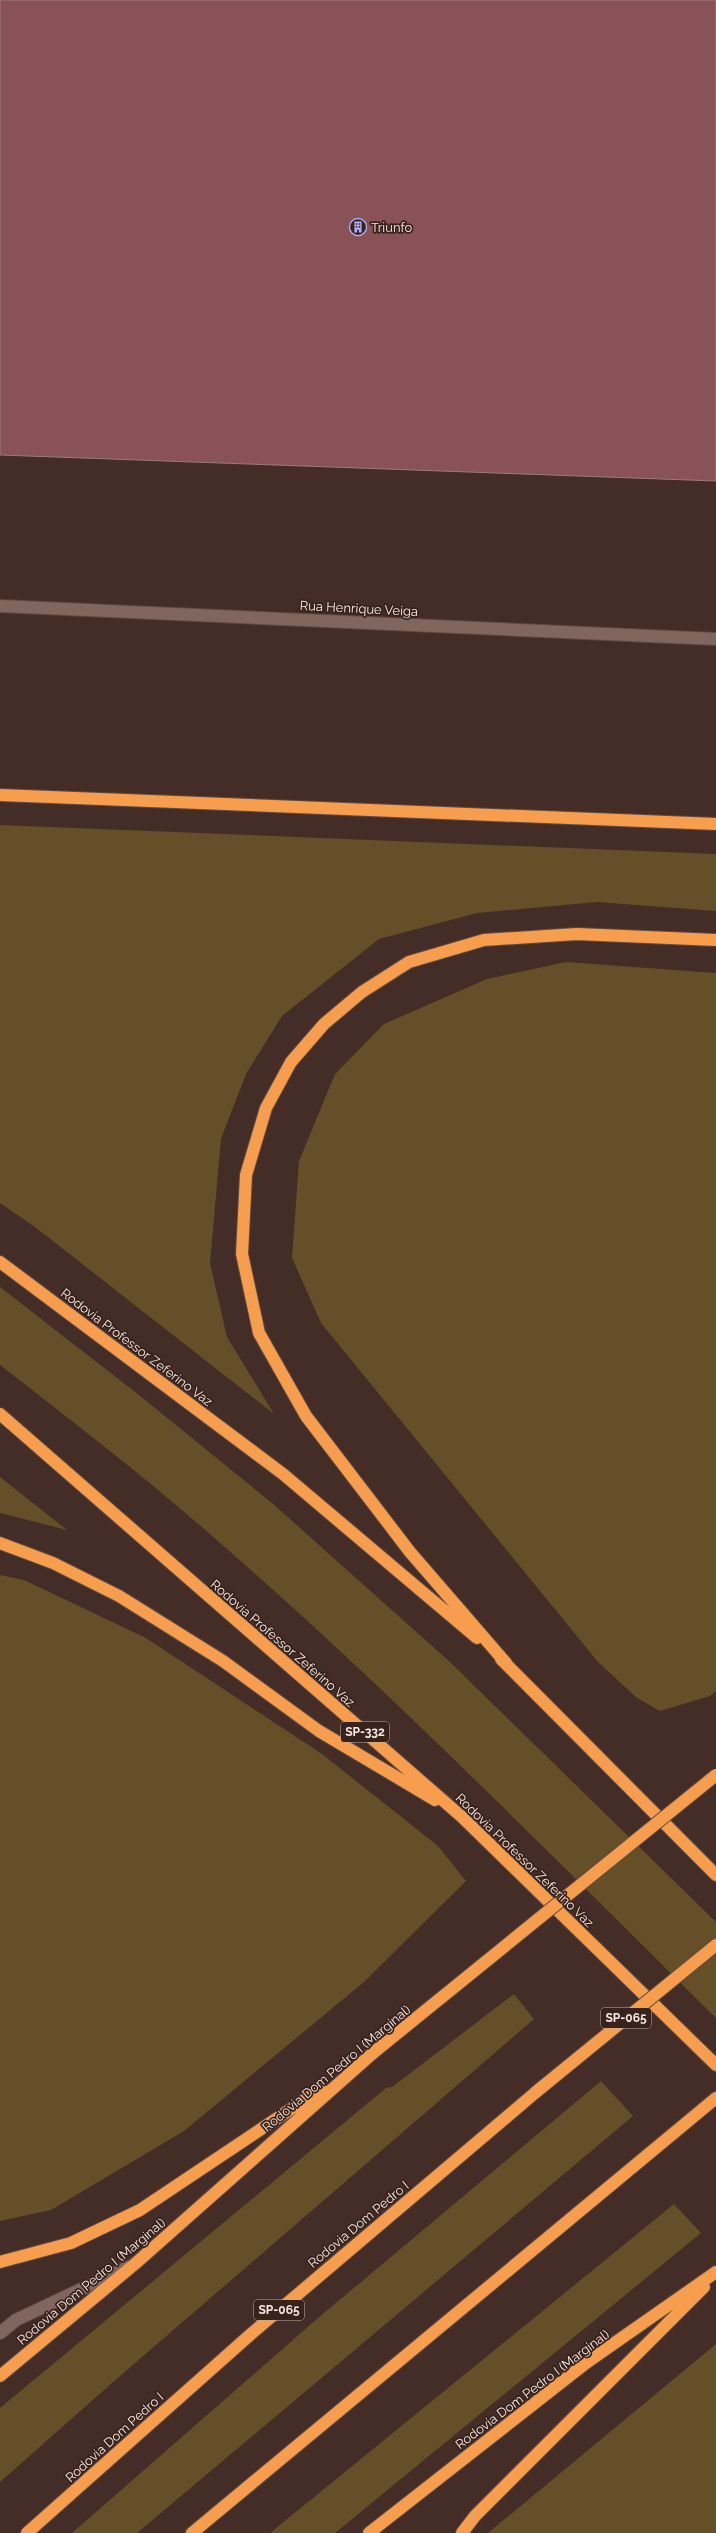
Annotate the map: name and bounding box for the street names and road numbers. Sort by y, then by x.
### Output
street label: Rua Henrique Veiga [299,598,418,619]
street label: Rodovia Professor Zeferino Vaz [58,1285,215,1409]
street label: Rodovia Professor Zeferino Vaz [208,1577,358,1710]
road number: SP-332 [341,1722,389,1742]
street label: Rodovia Professor Zeferino Vaz [453,1790,597,1930]
street label: Rodovia Dom Pedro I (Marginal) [259,2002,413,2135]
road number: SP-065 [601,2008,651,2028]
street label: Rodovia Dom Pedro I [305,2178,412,2271]
street label: Rodovia Dom Pedro I (Marginal) [14,2215,168,2348]
road number: SP-065 [254,2300,304,2320]
street label: Rodovia Dom Pedro I (Marginal) [453,2327,612,2452]
street label: Rodovia Dom Pedro I [62,2390,166,2485]

